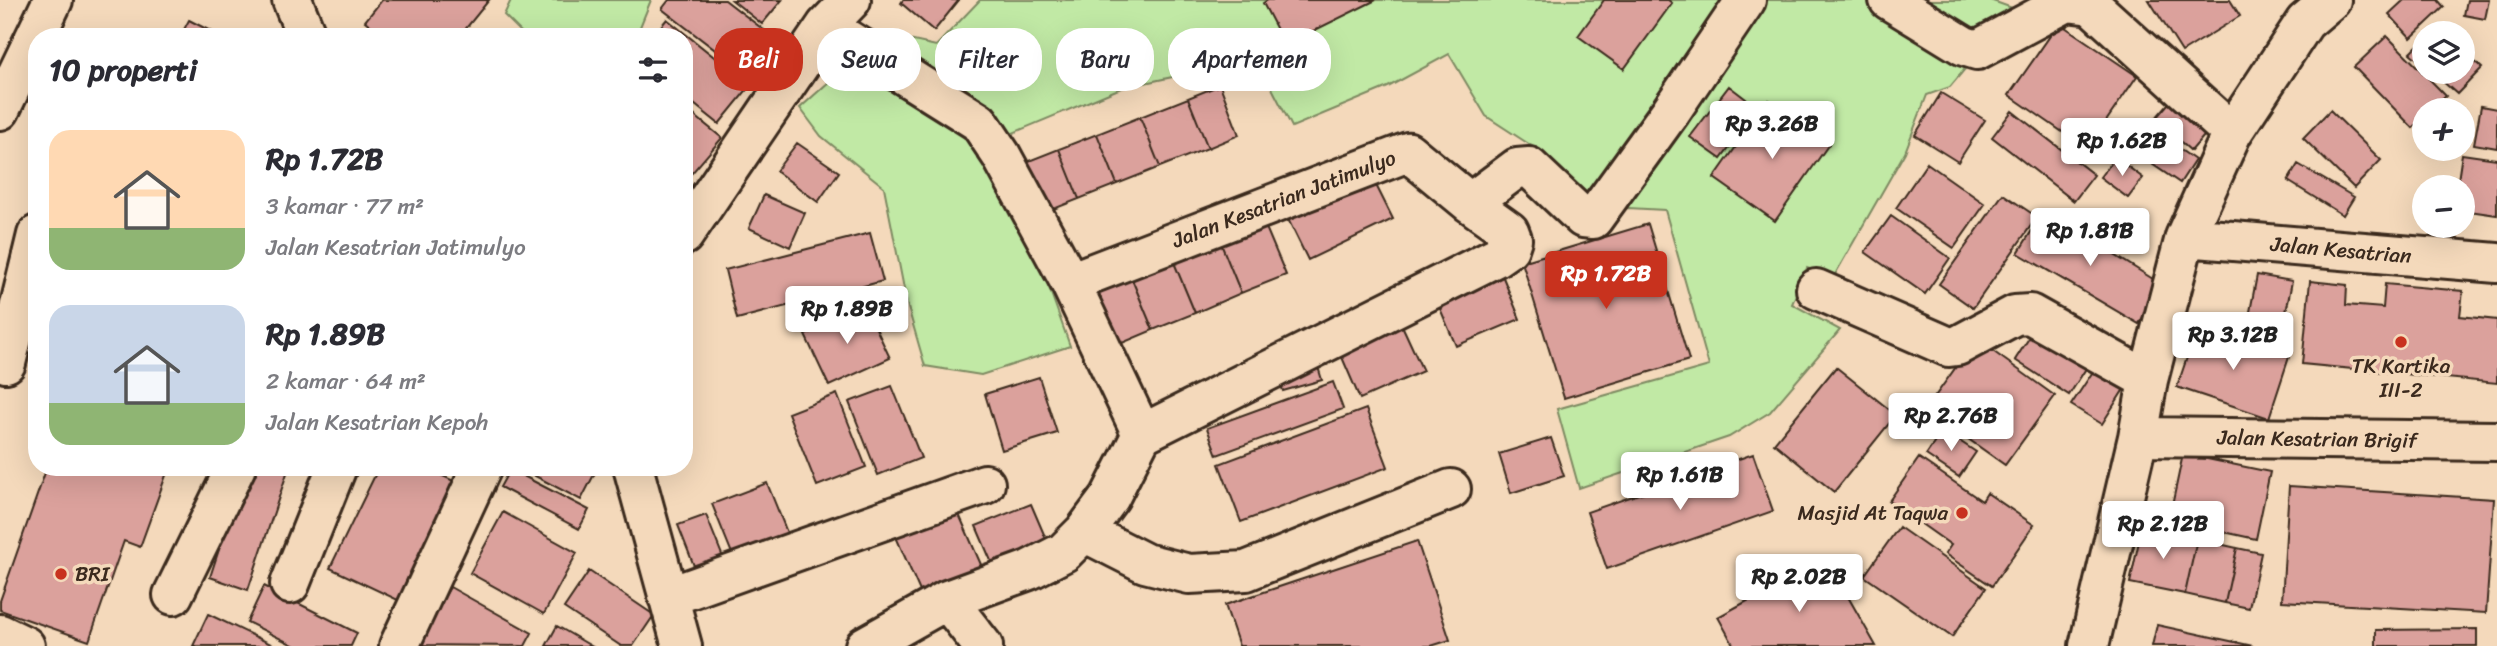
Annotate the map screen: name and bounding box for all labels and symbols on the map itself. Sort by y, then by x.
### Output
pin: Rp 3.26B [1700,102,1844,161]
pin: Rp 1.62B [2050,118,2194,178]
street label: Jalan Kesatrian Jatimulyo [1166,139,1402,260]
pin: Rp 1.81B [2018,208,2162,268]
street label: Jalan Kesatrian [2268,225,2413,275]
pin: Rp 1.72B [1534,252,1678,311]
pin: Rp 1.89B [775,286,919,346]
pin: Rp 3.12B [2161,312,2305,372]
marker: TK Kartika III-2 [2393,334,2409,350]
place label: TK Kartika III-2 [2352,347,2451,409]
pin: Rp 2.76B [1879,393,2023,453]
street label: Jalan Kesatrian Brigif [2216,418,2419,460]
pin: Rp 1.61B [1608,452,1752,512]
place label: Masjid At Taqwa [1797,494,1948,532]
pin: Rp 2.12B [2091,502,2235,561]
marker: Masjid At Taqwa [1954,505,1970,521]
pin: Rp 2.02B [1727,554,1871,614]
place label: BRI [75,555,111,593]
marker: BRI [53,566,69,582]

